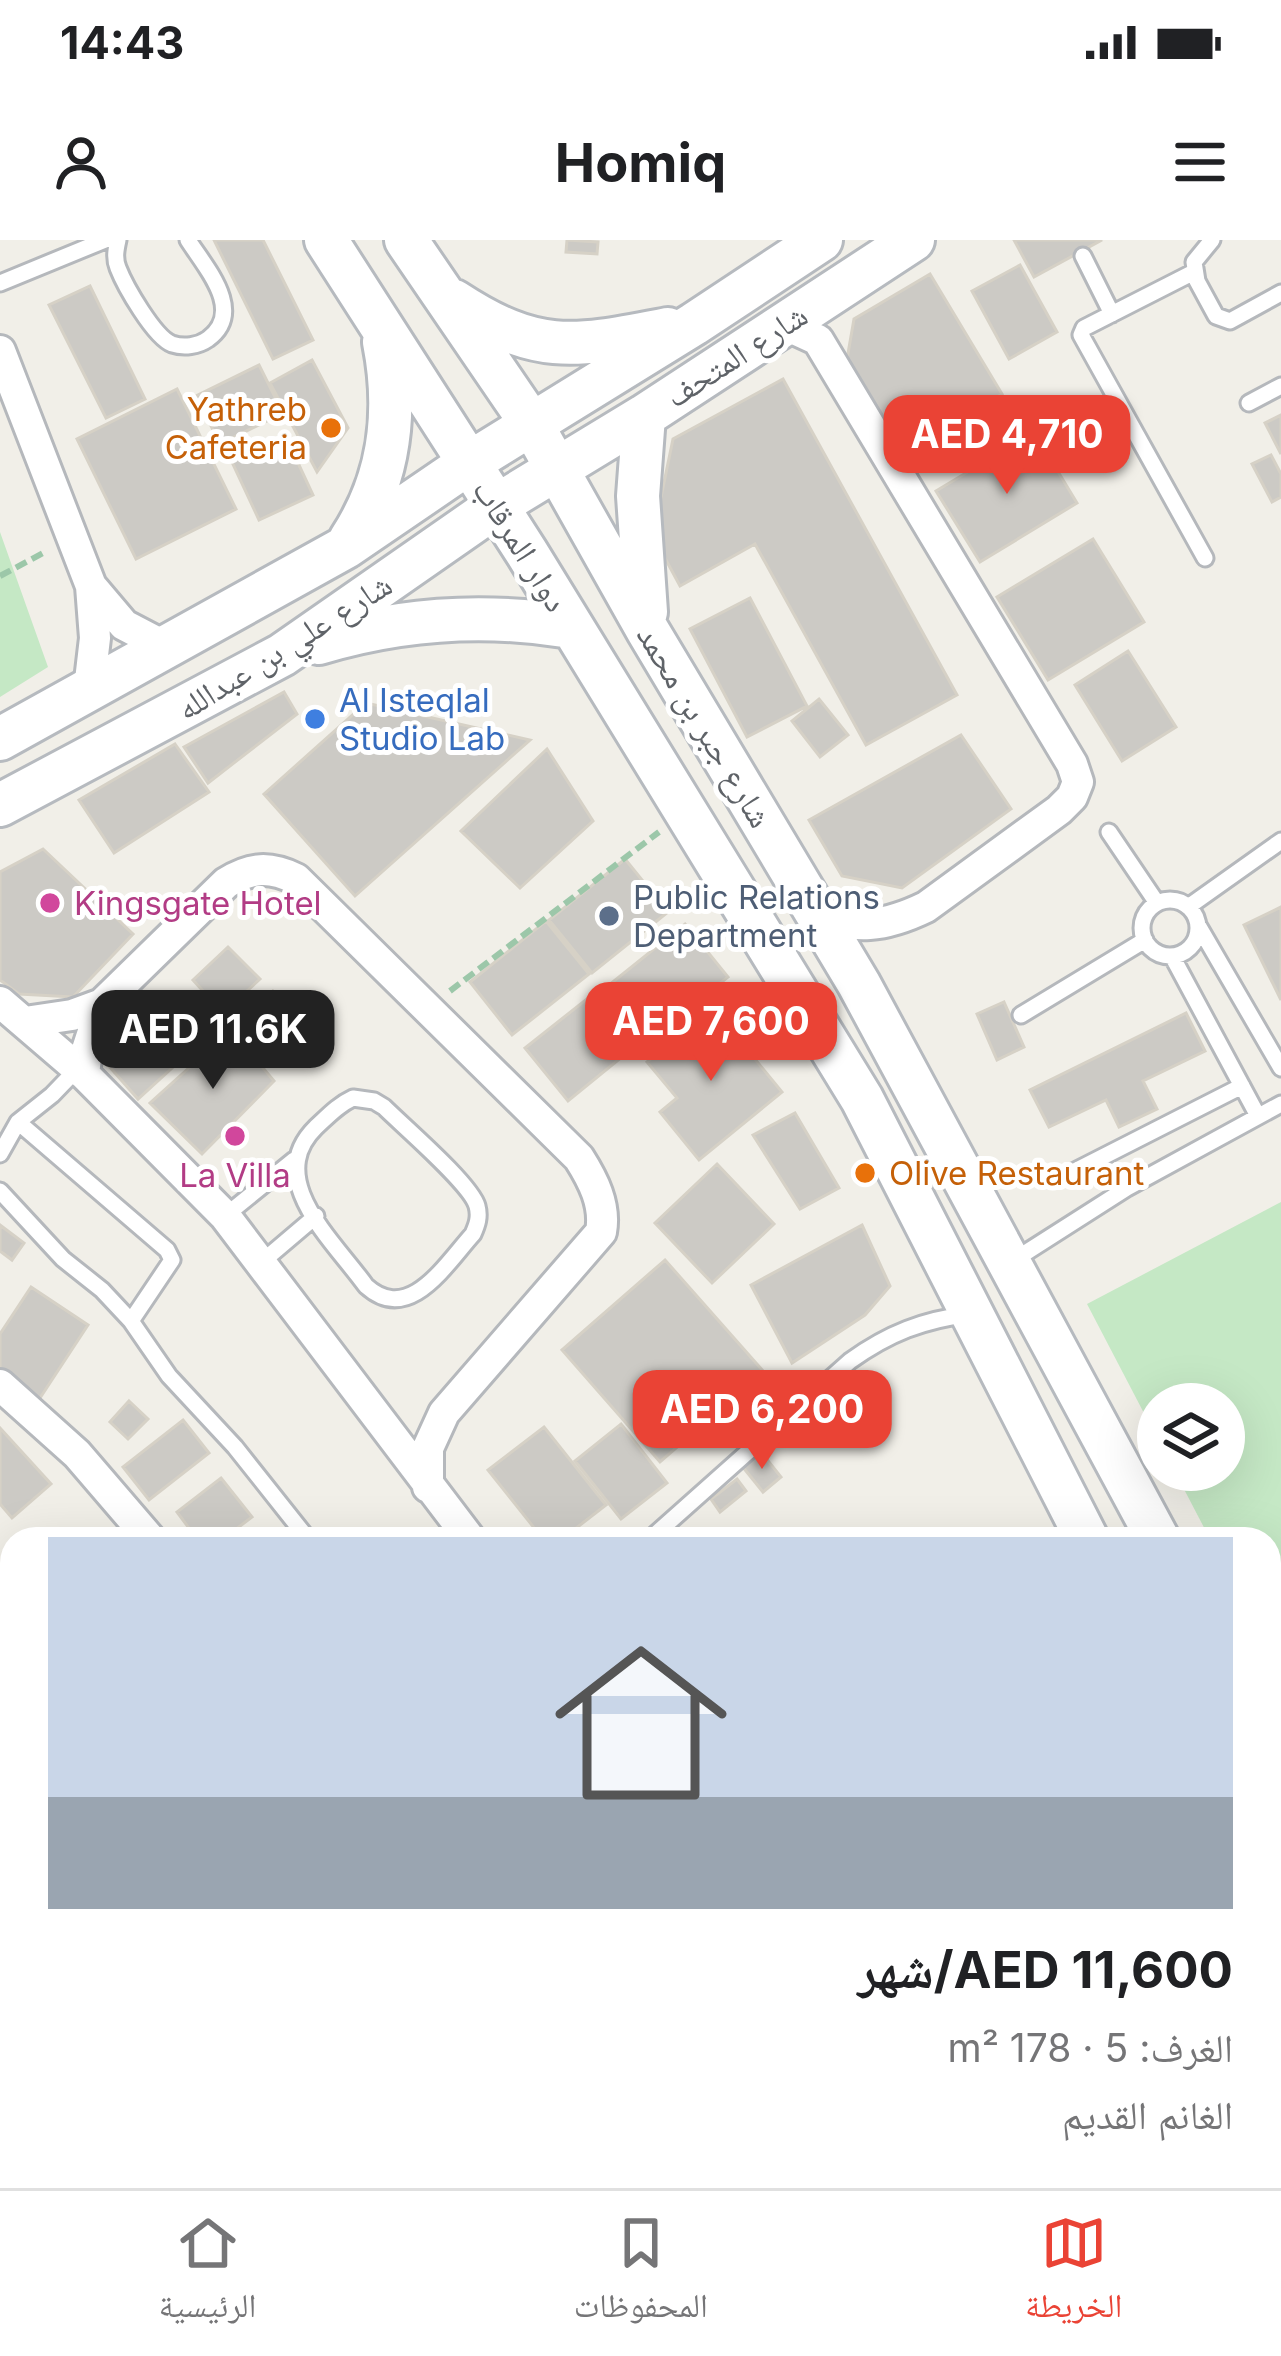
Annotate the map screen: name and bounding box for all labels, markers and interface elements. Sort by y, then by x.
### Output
text: 14:43 [60,15,184,70]
icon: person [48,129,114,195]
icon: menu [1167,129,1233,195]
text: Homiq [555,130,726,195]
street label: شارع المتحف [657,294,815,417]
place label: Yathreb Cafeteria [165,389,307,467]
pin: AED 4,710 [870,395,1144,497]
text: AED 4,710 [910,410,1104,457]
marker: Yathreb Cafeteria [318,415,344,441]
street label: دوار المرقاب [465,471,577,619]
street label: شارع علي بن عبدالله [169,564,402,734]
street label: شارع جبر بن محمد [628,617,781,835]
place label: Al Isteqlal Studio Lab [339,680,505,758]
marker: Al Isteqlal Studio Lab [302,706,328,732]
place label: Public Relations Department [633,877,880,955]
place label: Kingsgate Hotel [74,883,322,923]
marker: Kingsgate Hotel [37,890,63,916]
marker: Public Relations Department [596,903,622,929]
pin: AED 7,600 [574,982,848,1084]
pin: AED 11.6K [76,990,350,1092]
text: AED 7,600 [612,997,810,1044]
text: AED 11.6K [118,1005,308,1052]
marker: La Villa [222,1123,248,1149]
place label: Olive Restaurant [889,1153,1145,1193]
place label: La Villa [179,1155,291,1195]
marker: Olive Restaurant [852,1160,878,1186]
pin: AED 6,200 [625,1370,899,1472]
map controls [1137,1383,1245,1491]
button: layers [1137,1383,1245,1491]
text: AED 6,200 [660,1385,864,1432]
icon: home [533,1615,749,1831]
text: AED 11,600/شهر [858,1939,1233,2000]
text: الغرف: 5 · 178 m² [947,2024,1233,2071]
text: الغانم القديم [1062,2091,1233,2138]
tab: الرئيسية [159,2210,256,2338]
tab: المحفوظات [574,2210,708,2338]
tab: الخريطة [1025,2210,1122,2338]

